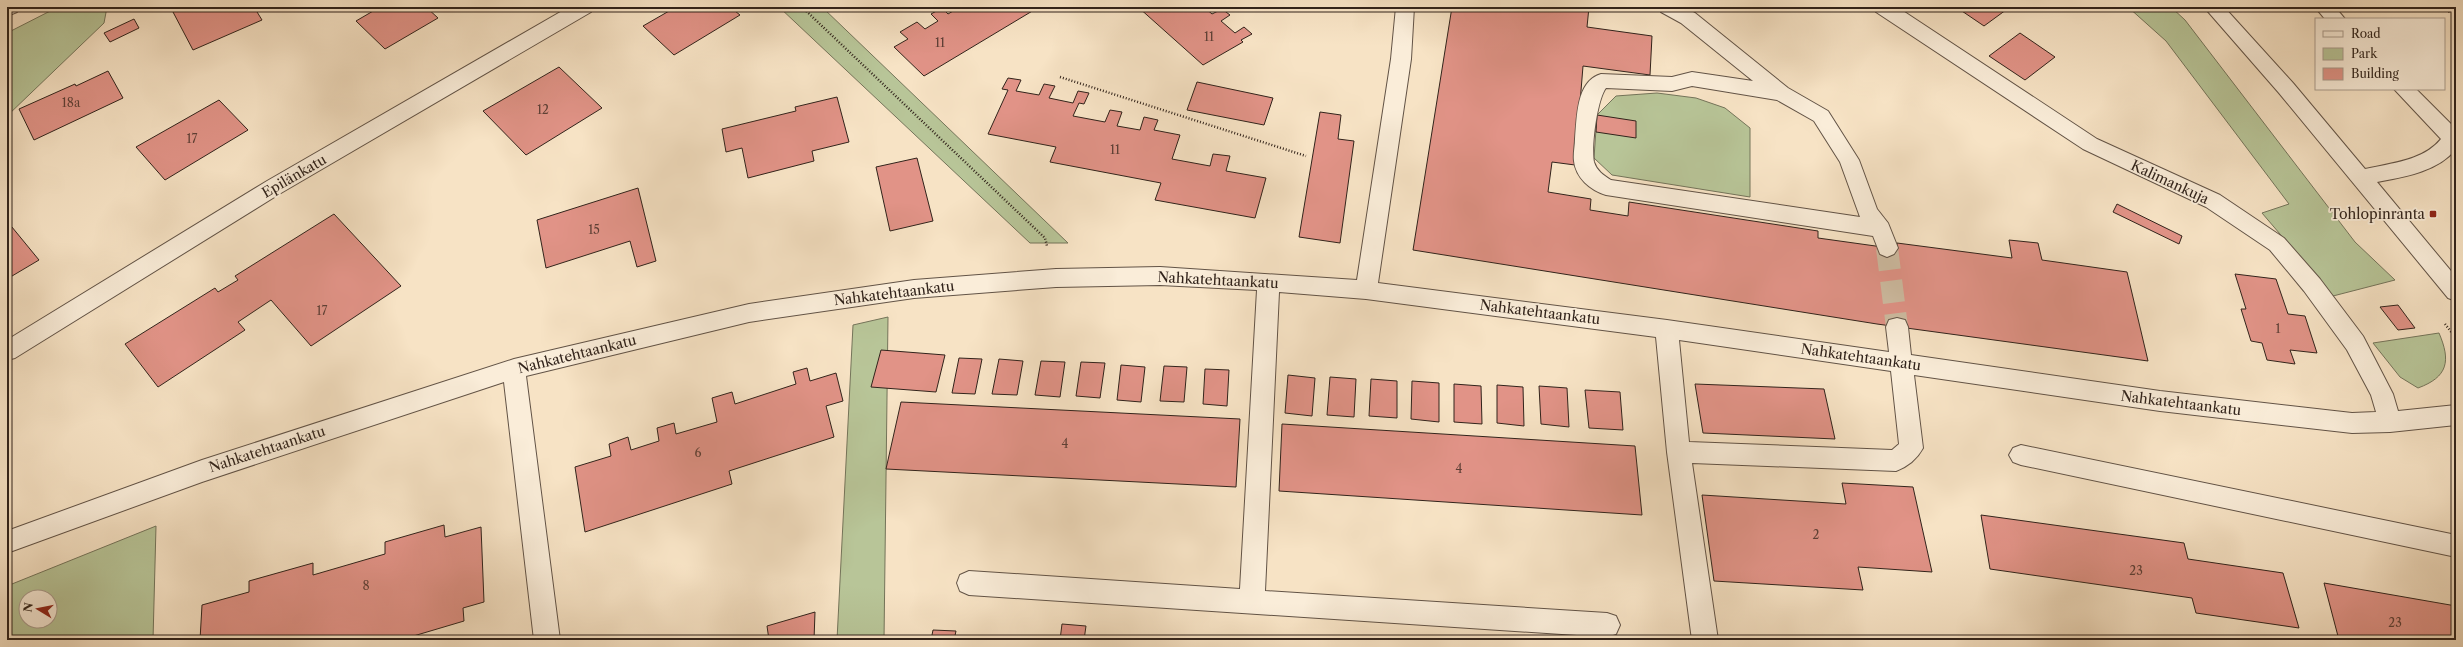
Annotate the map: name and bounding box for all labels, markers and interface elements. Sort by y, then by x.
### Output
legend [2315,18,2445,90]
text: Road [2351,26,2381,41]
house number: 11 [1204,29,1214,44]
house number: 11 [935,35,945,50]
text: Park [2351,46,2378,61]
text: Building [2351,66,2399,81]
house number: 18a [62,95,81,110]
house number: 12 [537,102,549,117]
house number: 17 [187,131,198,146]
house number: 11 [1110,142,1120,157]
street label: Epilänkatu [258,150,330,202]
street label: Kalimankuja [2128,156,2212,208]
place label: Tohlopinranta [2330,205,2426,223]
marker: Tohlopinranta [2428,209,2438,219]
house number: 15 [588,222,600,237]
street label: Nahkatehtaankatu [1157,268,1279,292]
street label: Nahkatehtaankatu [833,277,956,309]
street label: Nahkatehtaankatu [1479,296,1602,328]
house number: 17 [317,303,328,318]
house number: 1 [2275,321,2281,336]
street label: Nahkatehtaankatu [516,331,638,377]
street label: Nahkatehtaankatu [1800,340,1923,374]
street label: Nahkatehtaankatu [2120,387,2243,419]
street label: Nahkatehtaankatu [207,422,328,476]
house number: 4 [1062,436,1069,451]
house number: 6 [694,445,702,460]
house number: 4 [1456,461,1463,476]
house number: 2 [1813,527,1820,542]
house number: 23 [2129,563,2143,578]
house number: 8 [362,578,370,593]
north arrow [18,589,58,629]
text: N [20,601,36,613]
house number: 23 [2388,615,2402,630]

